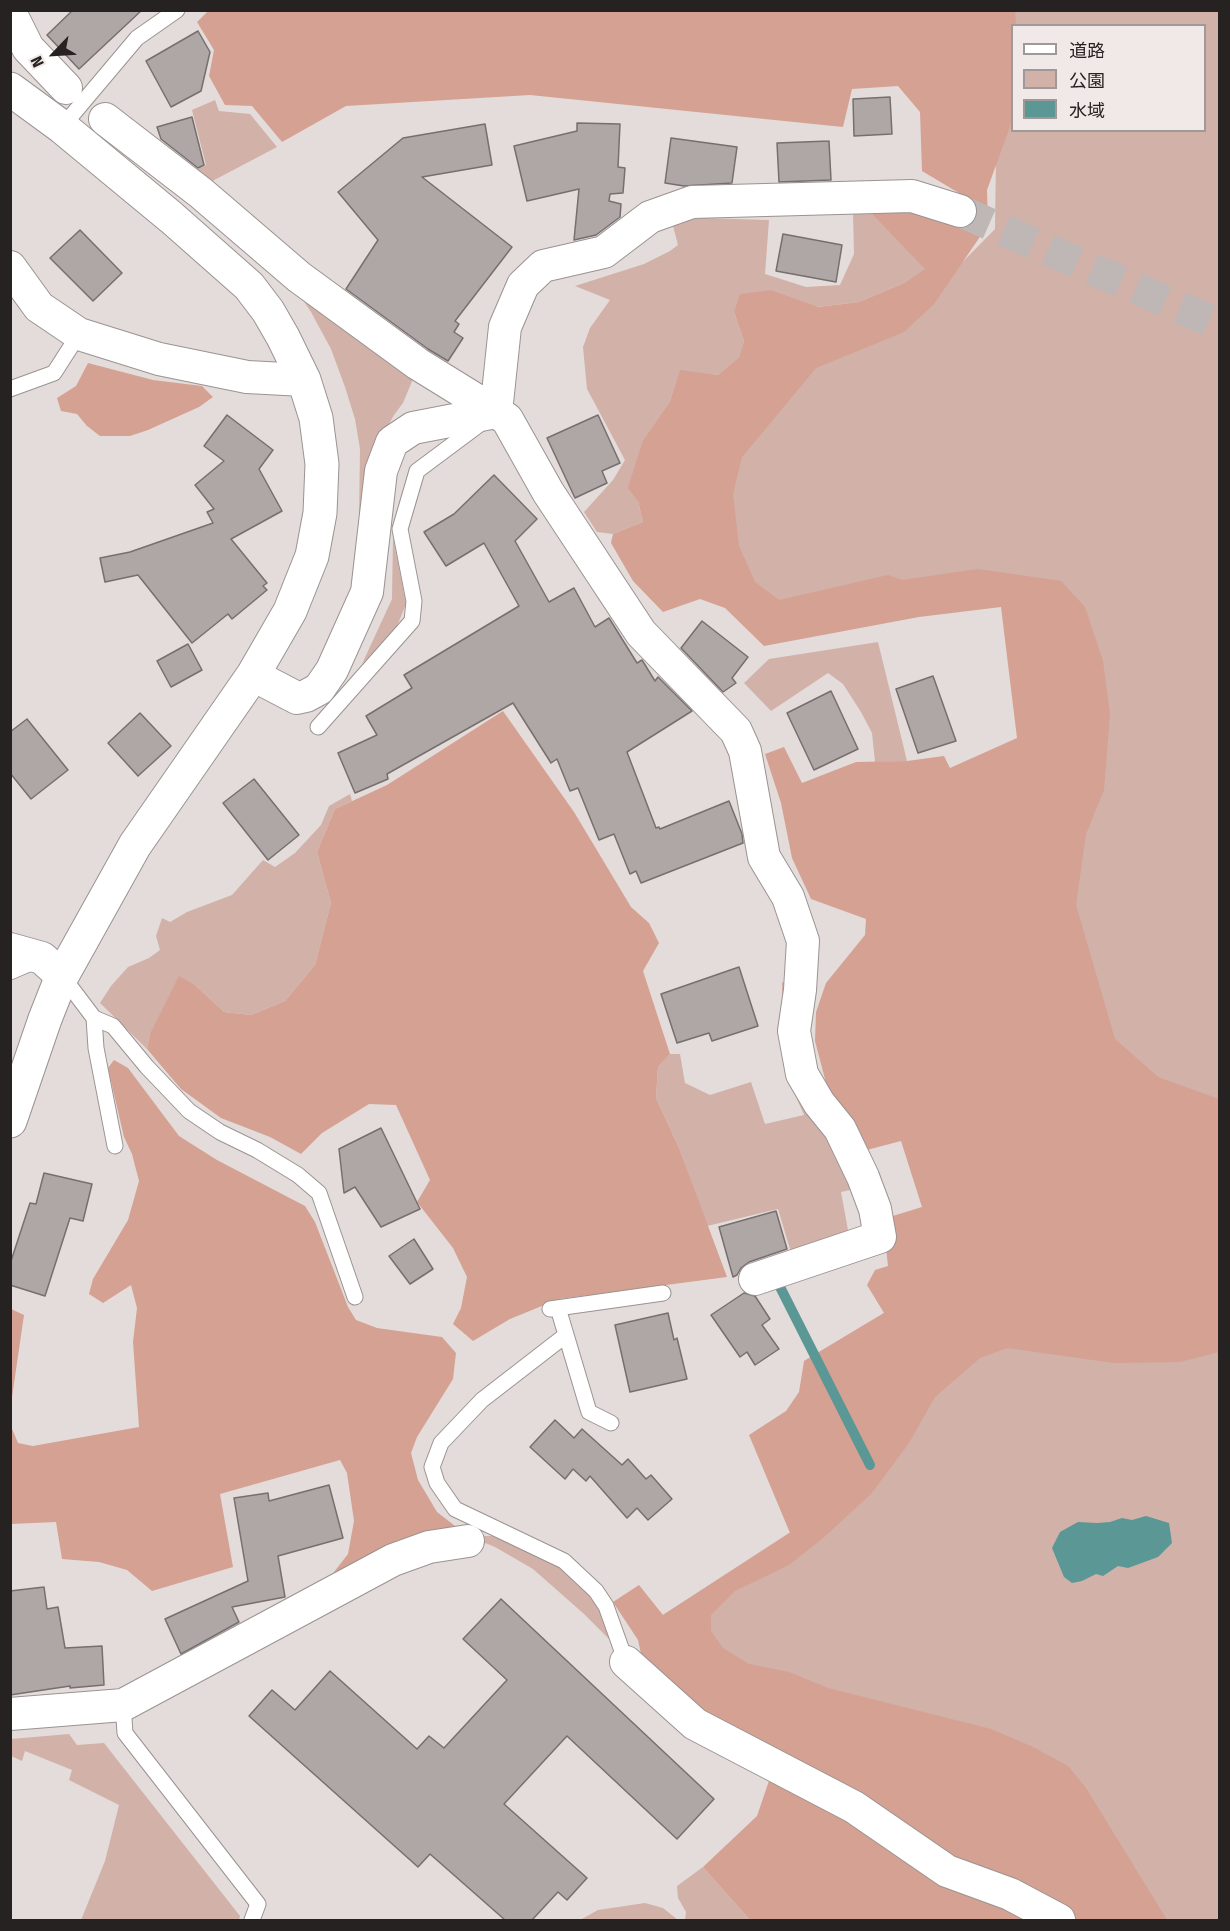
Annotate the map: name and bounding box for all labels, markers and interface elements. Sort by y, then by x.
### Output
north arrow [24,24,84,84]
legend [1011,24,1206,132]
text: 道路 [1069,40,1105,62]
text: N [27,53,48,70]
text: 公園 [1069,70,1105,92]
text: 水域 [1069,100,1105,122]

